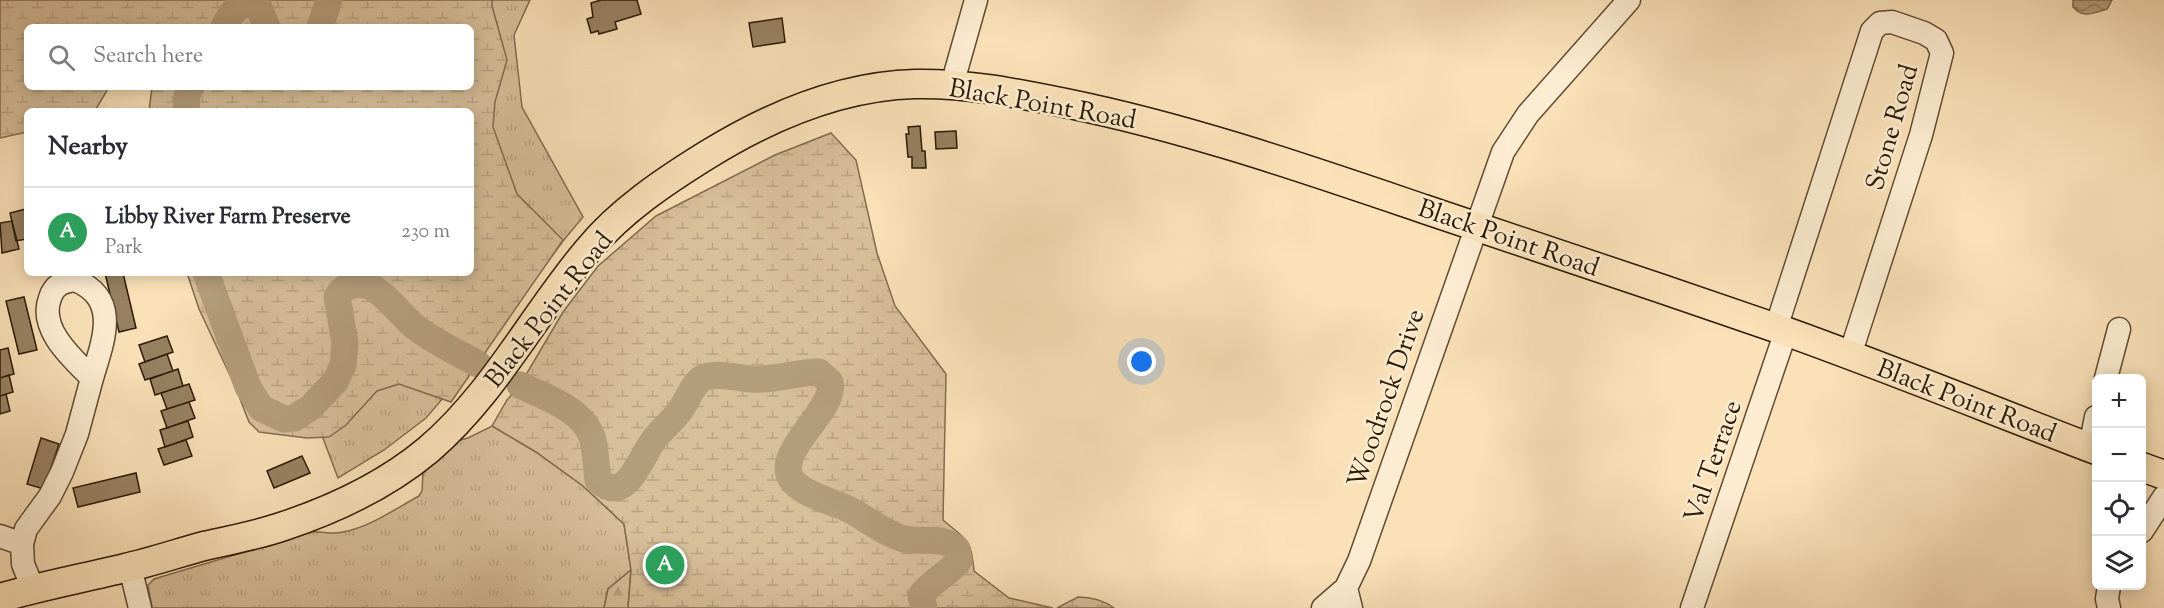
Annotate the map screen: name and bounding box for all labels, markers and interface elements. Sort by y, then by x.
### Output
search box [24,24,474,90]
icon: search [45,41,78,74]
text: Search here [93,41,203,73]
street label: Stone Road [1858,60,1929,195]
street label: Black Point Road [946,71,1139,140]
text: Nearby [48,129,128,166]
street label: Black Point Road [1413,191,1604,288]
text: Libby River Farm Preserve [105,202,351,234]
text: A [59,218,76,247]
text: 230 m [401,218,450,247]
street label: Black Point Road [477,224,623,397]
text: Park [105,234,143,263]
street label: Woodrock Drive [1339,304,1435,493]
your location [1127,347,1156,376]
street label: Black Point Road [1871,351,2062,454]
map controls [2092,374,2146,590]
button: + [2092,374,2146,428]
street label: Val Terrace [1676,396,1753,528]
button: − [2092,428,2146,482]
button: locate [2092,482,2146,536]
button: layers [2092,536,2146,590]
pin: A [646,542,684,588]

